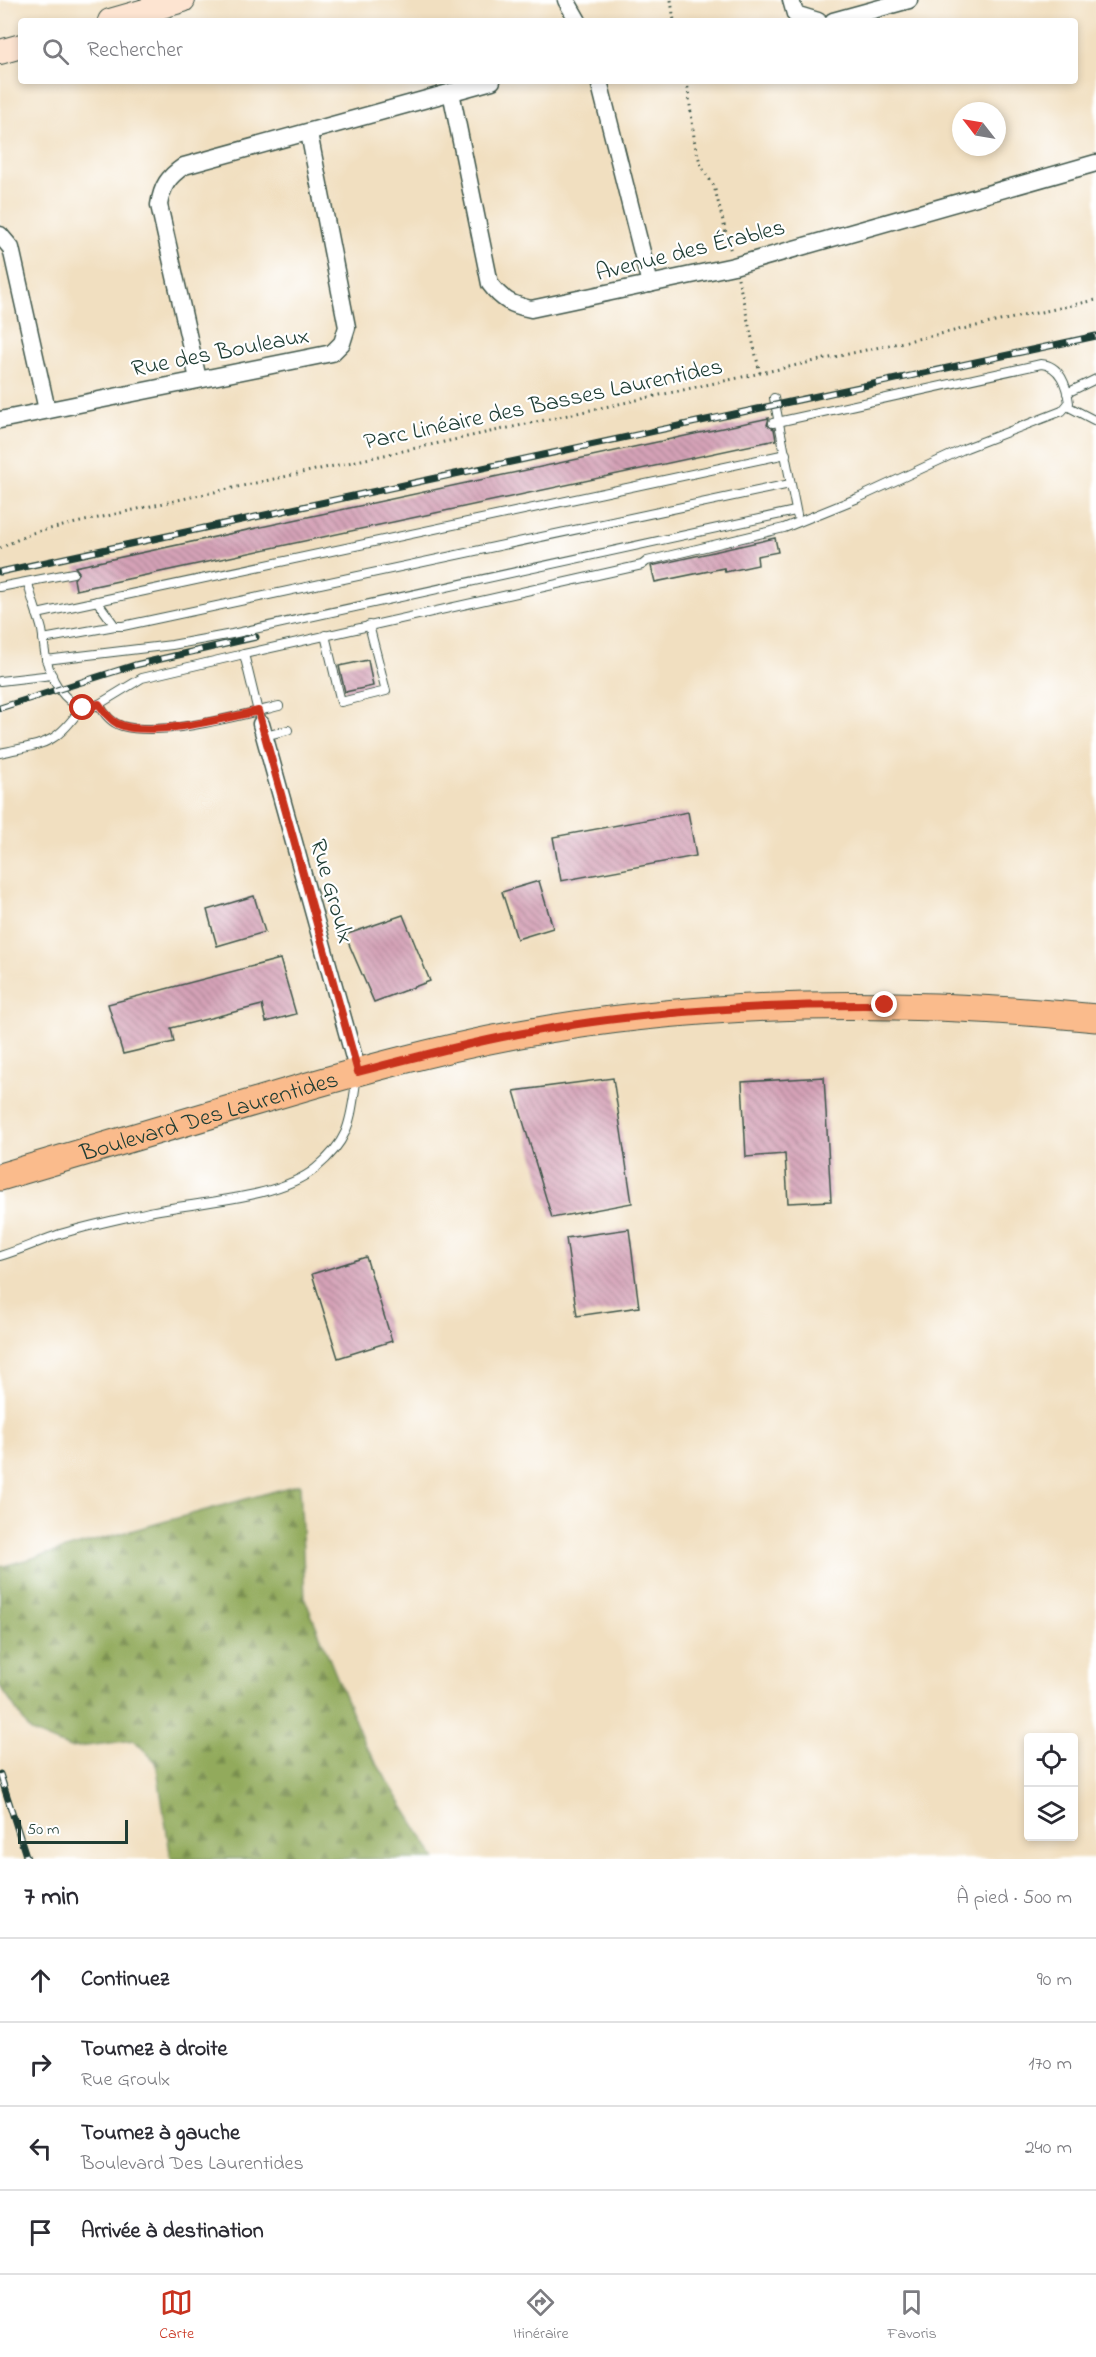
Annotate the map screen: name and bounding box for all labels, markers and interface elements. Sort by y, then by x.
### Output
search box [18,18,1078,84]
icon: search [39,35,72,68]
text: Rechercher [87,35,183,67]
north arrow [952,102,1006,156]
street label: Avenue des Érables [592,211,789,292]
street label: Rue des Bouleaux [129,319,312,388]
street label: Parc Linéaire des Basses Laurentides [361,350,726,461]
route start [69,694,95,720]
street label: Rue Groulx [299,835,362,948]
route end [871,991,897,1017]
street label: Boulevard Des Laurentides [76,1063,343,1173]
map controls [1024,1733,1078,1841]
button: locate [1024,1733,1078,1787]
button: layers [1024,1787,1078,1841]
scale bar [18,1817,128,1844]
text: 50 m [27,1818,59,1842]
text: 7 min [24,1879,79,1917]
text: À pied · 500 m [957,1884,1072,1913]
icon: ahead [24,1964,57,1997]
text: Continuez [81,1964,169,1996]
text: 90 m [1037,1966,1072,1995]
text: Tournez à droite [81,2034,227,2066]
icon: right [24,2048,57,2081]
text: 170 m [1028,2050,1072,2079]
text: Rue Groulx [81,2066,170,2095]
text: Tournez à gauche [81,2118,240,2150]
icon: left [24,2132,57,2165]
text: 240 m [1025,2134,1072,2163]
text: Boulevard Des Laurentides [81,2150,304,2179]
icon: arrive [24,2216,57,2249]
text: Arrivée à destination [81,2216,264,2248]
tab: Carte [159,2286,194,2346]
tab: Itinéraire [513,2286,569,2346]
tab: Favoris [887,2286,937,2346]

